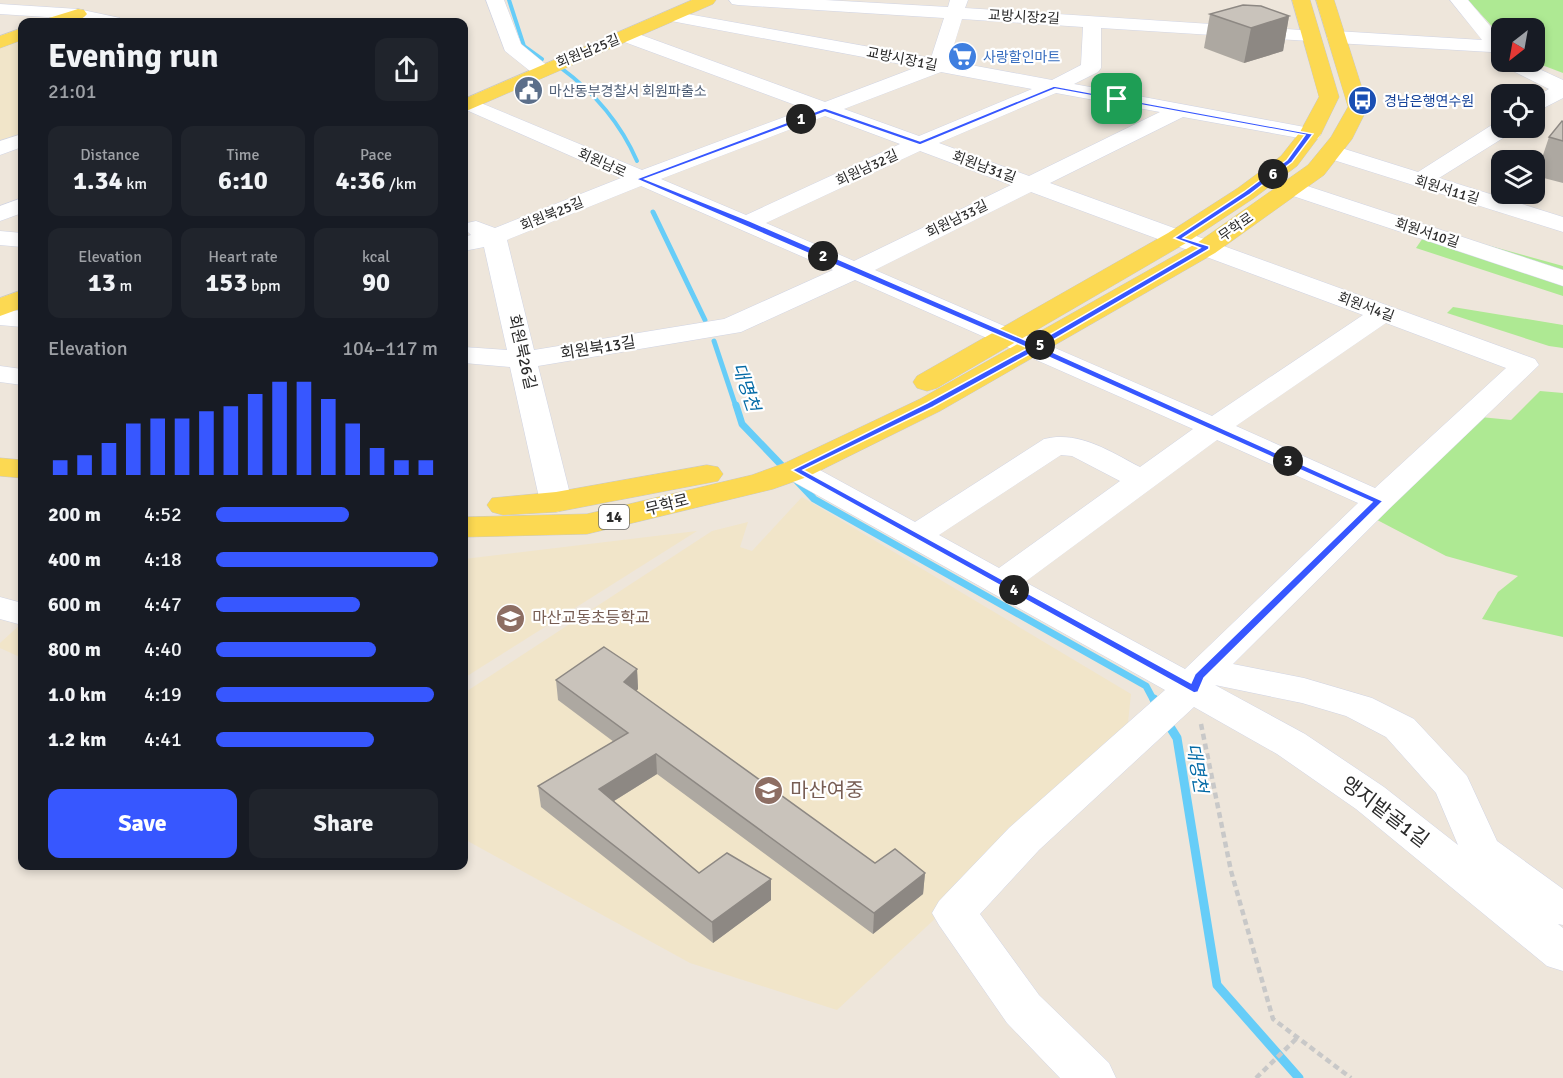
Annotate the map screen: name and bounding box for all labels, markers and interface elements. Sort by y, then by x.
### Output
street label: 교방시장2길 [988,7,1060,27]
north arrow [1491,18,1545,72]
map controls [1491,18,1545,204]
street label: 회원남25길 [554,31,622,71]
text: Evening run [48,36,218,77]
button: share [375,38,438,101]
supermarket icon: 사랑할인마트 [946,41,978,73]
street label: 교방시장1길 [865,44,939,74]
place label: 사랑할인마트 [983,49,1060,66]
pin [1091,73,1142,124]
public building icon: 마산동부경찰서 회원파출소 [512,75,544,107]
text: 21:01 [48,79,97,104]
icon: arrive [1100,82,1133,115]
place label: 마산동부경찰서 회원파출소 [549,83,707,100]
button: locate [1491,84,1545,138]
bus stop icon: 경남은행연수원 [1347,85,1379,117]
place label: 경남은행연수원 [1384,93,1474,110]
pin: 1 [786,104,816,134]
text: 1 [797,109,805,129]
text: Distance [80,145,140,165]
text: Time [227,145,259,165]
text: Pace [360,145,392,165]
street label: 회원남로 [575,145,629,181]
street label: 회원남32길 [833,146,901,190]
street label: 회원남31길 [950,148,1018,186]
button: layers [1491,150,1545,204]
pin: 6 [1258,159,1288,189]
text: 6 [1269,164,1277,184]
text: 1.34 [73,165,123,197]
text: 6:10 [218,165,268,197]
text: 4:36 [336,165,385,197]
street label: 회원서11길 [1413,172,1481,208]
text: km [123,174,147,194]
text: /km [385,174,416,194]
street label: 회원북25길 [518,194,586,234]
street label: 회원남33길 [923,197,991,241]
street label: 무학로 [1215,209,1257,245]
street label: 회원서10길 [1393,215,1461,251]
pin: 2 [808,241,838,271]
text: 2 [819,246,827,266]
text: Elevation [78,247,142,267]
text: Heart rate [208,247,278,267]
text: kcal [362,247,390,267]
text: 13 [88,267,116,299]
text: 153 [205,267,247,299]
text: 90 [362,267,390,299]
text: m [116,276,132,296]
text: bpm [247,276,281,296]
street label: 회원서4길 [1335,289,1397,325]
street label: 회원북26길 [504,313,540,391]
pin: 5 [1025,330,1055,360]
street label: 회원북13길 [559,332,637,364]
text: 5 [1036,335,1044,355]
text: Elevation [48,336,128,361]
text: 104–117 m [342,336,438,361]
water label: 대명천 [728,360,765,416]
pin: 3 [1273,446,1303,476]
text: 3 [1284,451,1292,471]
street label: 무학로 [643,490,691,520]
text: 200 m [48,502,101,527]
text: 4:52 [144,502,182,527]
road number: 14 [599,505,629,529]
text: 400 m [48,547,101,572]
text: 4:18 [144,547,182,572]
pin: 4 [999,575,1029,605]
text: 4 [1010,580,1018,600]
text: 600 m [48,592,101,617]
text: 4:47 [144,592,182,617]
school or university icon: 마산교동초등학교 [495,602,527,634]
place label: 마산교동초등학교 [532,608,650,628]
text: 800 m [48,637,101,662]
text: 4:40 [144,637,182,662]
text: 1.0 km [48,682,106,707]
text: 4:19 [144,682,182,707]
text: 1.2 km [48,727,106,752]
text: 4:41 [144,727,182,752]
water label: 대명천 [1182,742,1213,797]
street label: 앵지밭골1길 [1336,771,1434,853]
school or university icon: 마산여중 [753,774,785,806]
place label: 마산여중 [790,778,864,803]
button: Save [48,789,237,858]
button: Share [249,789,438,858]

